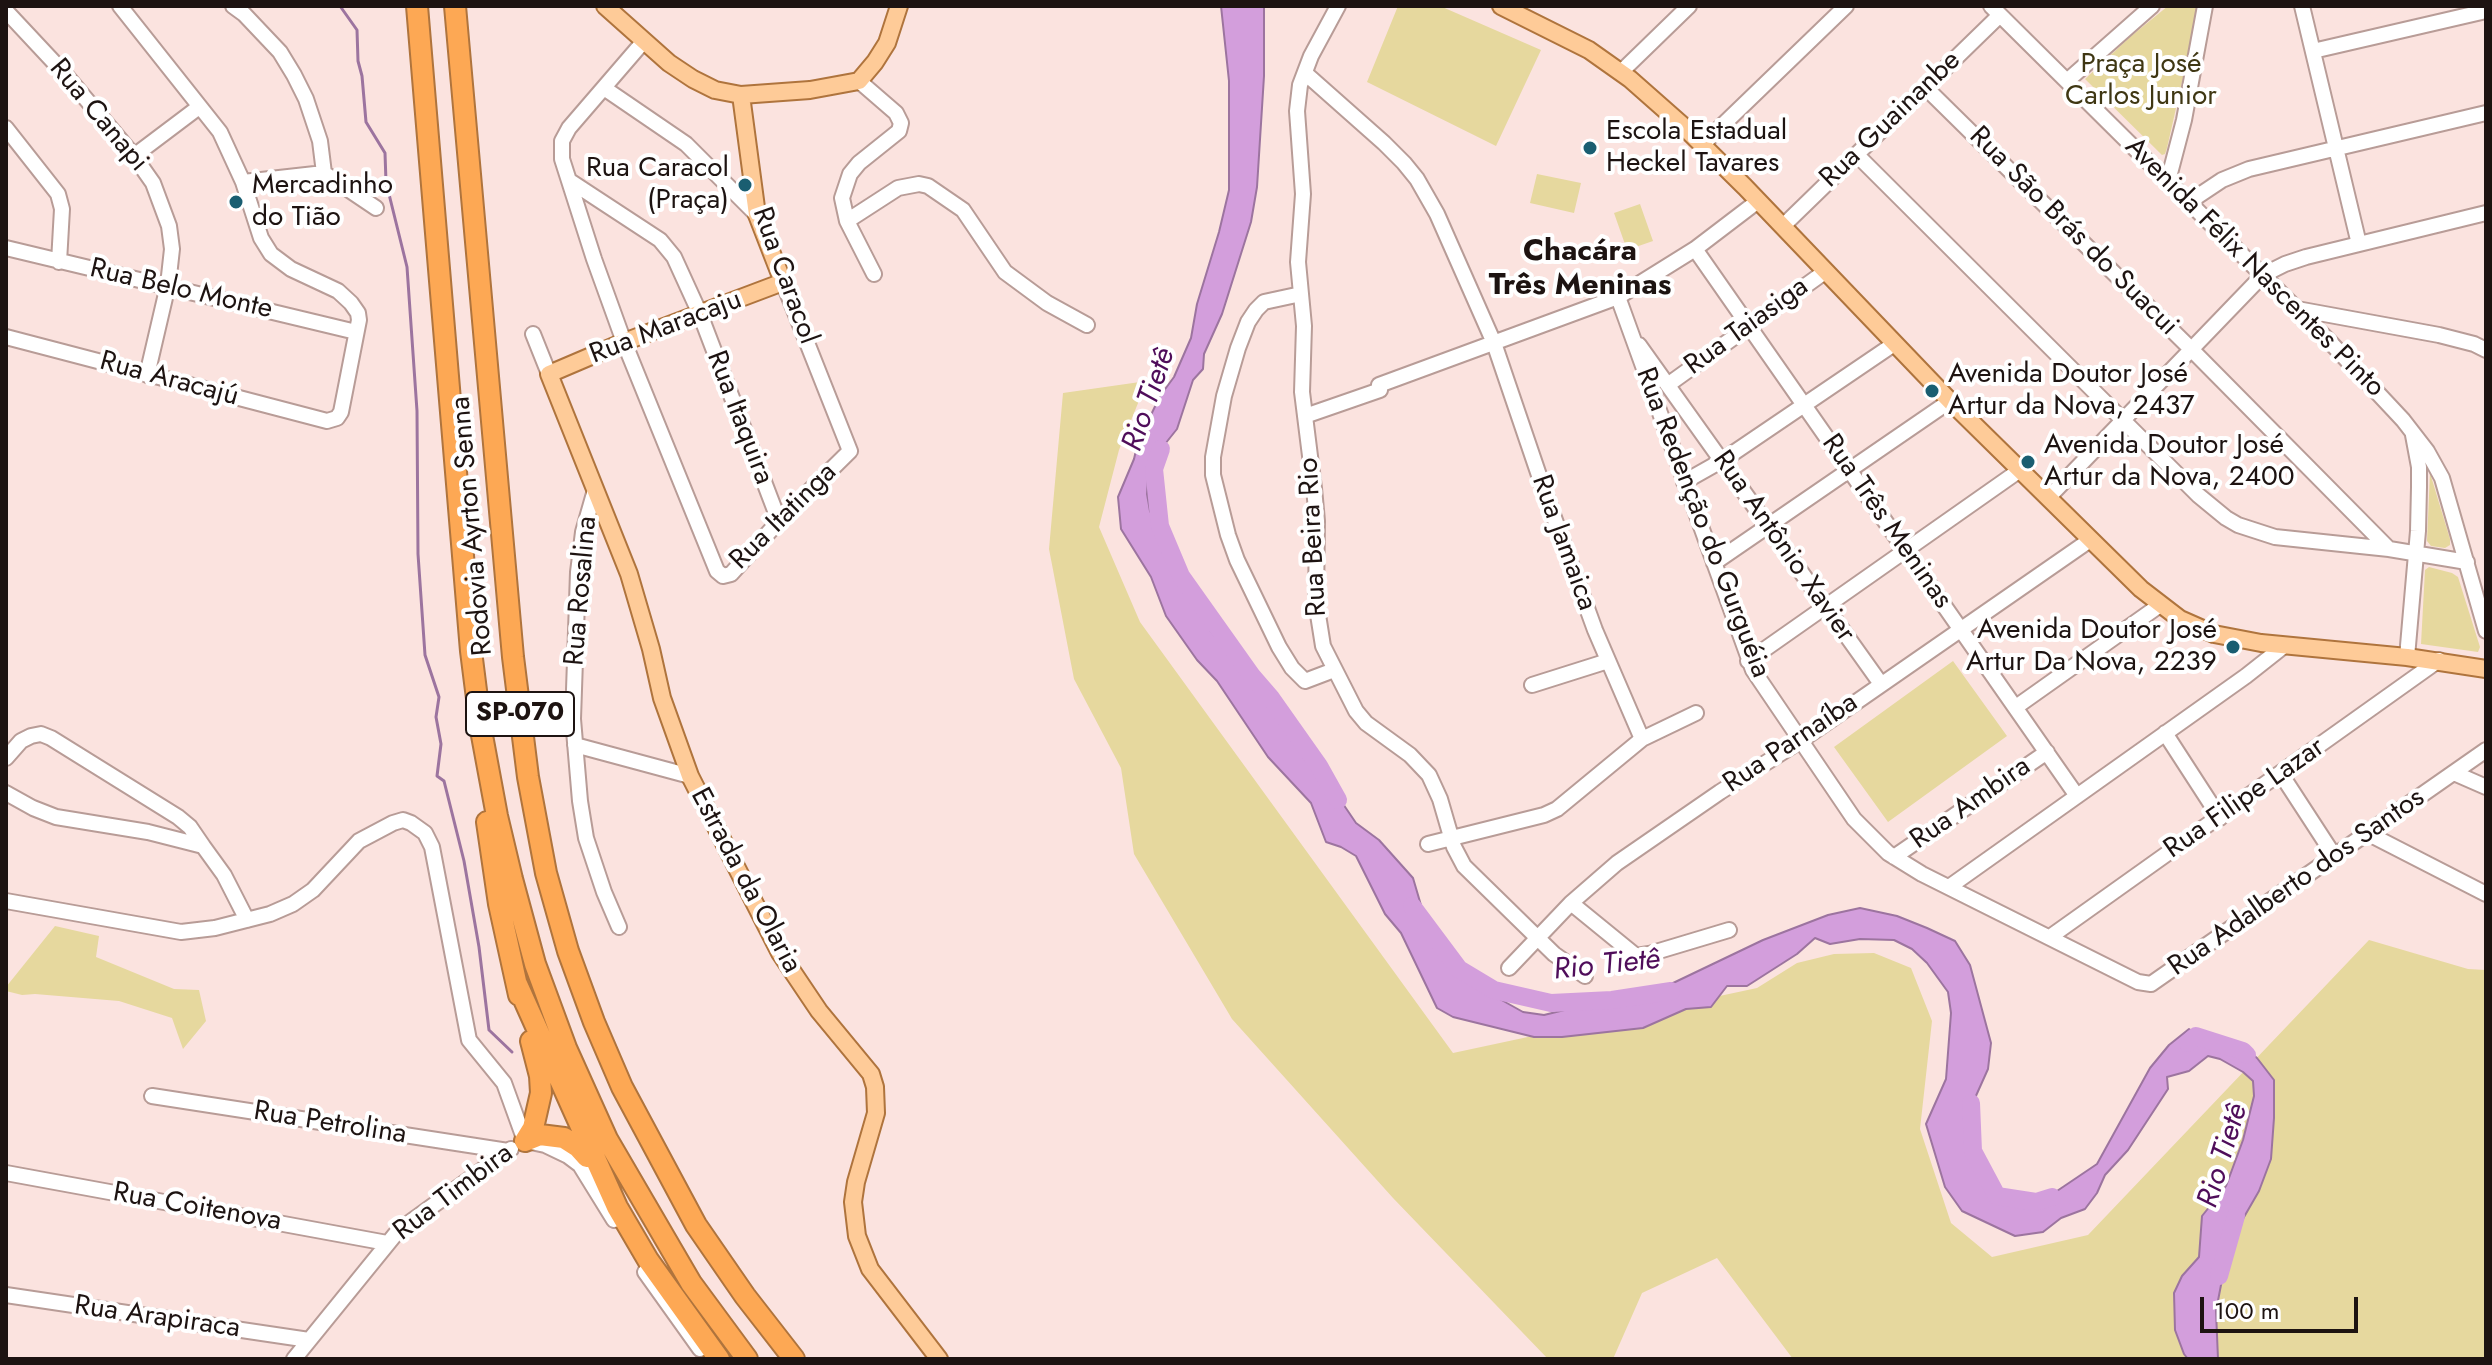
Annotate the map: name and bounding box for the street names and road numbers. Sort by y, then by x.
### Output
street label: Rua Guainanbe [1814,44,1968,196]
street label: Rua Canapi [41,53,155,179]
street label: Rua São Brás do Suacui [1961,120,2185,344]
street label: Avenida Félix Nascentes Pinto [2117,131,2391,405]
street label: Rua Caracol [744,203,824,349]
street label: Rua Belo Monte [86,253,276,327]
street label: Rua Taiasiga [1679,271,1815,383]
street label: Rua Maracaju [585,284,747,372]
street label: Rua Aracajú [96,345,242,415]
street label: Rua Itaquira [698,346,780,490]
street label: Rua Redenção do Gurguéia [1627,363,1777,683]
street label: Rodovia Ayrton Senna [445,395,501,657]
street label: Rua Três Meninas [1813,428,1959,616]
street label: Rua Antônio Xavier [1705,445,1861,649]
street label: Rua Itatinga [724,457,844,577]
street label: Rua Beira Rio [1293,457,1335,617]
street label: Rua Jamaica [1523,471,1603,615]
street label: Rua Rosalina [559,515,605,667]
street label: Rua Parnaíba [1717,687,1865,801]
road number: SP-070 [466,692,574,736]
street label: Rua Filipe Lazar [2158,731,2332,867]
street label: Rua Ambira [1904,750,2038,858]
street label: Rua Adalberto dos Santos [2163,782,2431,984]
street label: Estrada da Olaria [682,783,808,979]
street label: Rua Petrolina [251,1095,409,1153]
street label: Rua Timbira [388,1137,520,1249]
street label: Rua Coitenova [110,1177,284,1239]
street label: Rua Arapiraca [72,1290,242,1346]

